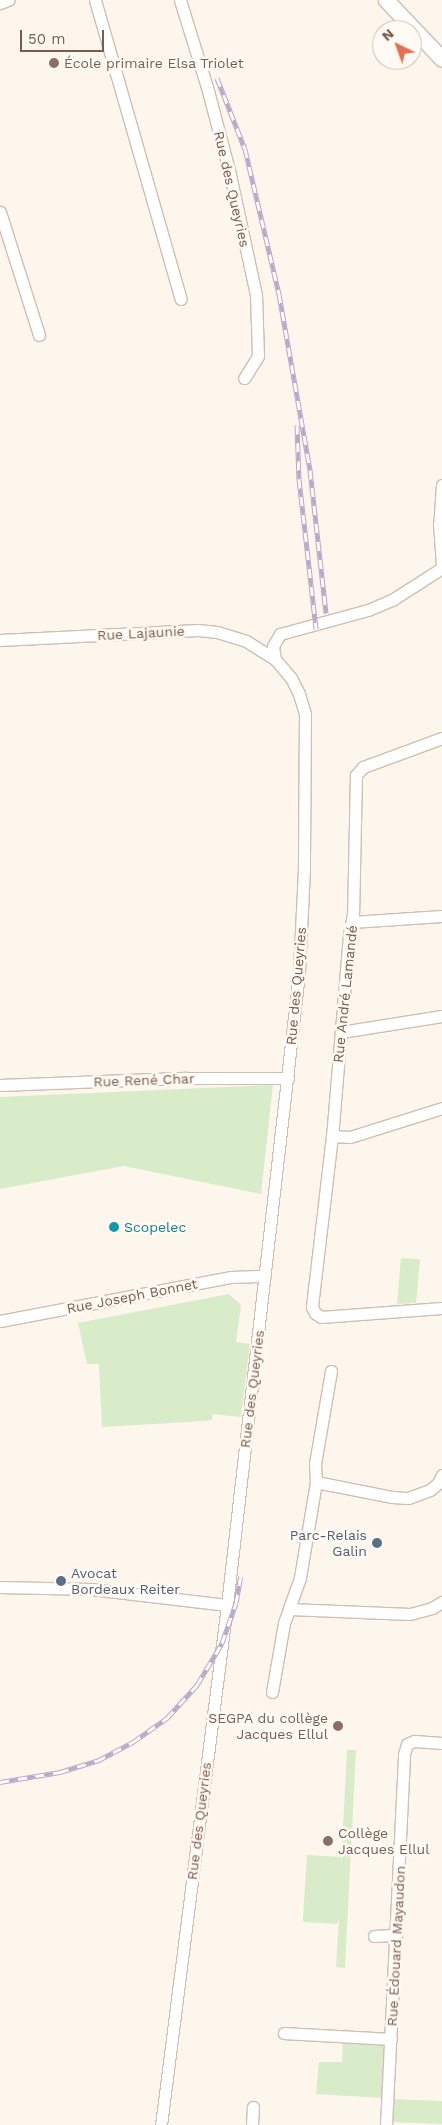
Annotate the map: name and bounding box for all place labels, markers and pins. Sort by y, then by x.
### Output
place label: École primaire Elsa Triolet [64,55,244,71]
marker: École primaire Elsa Triolet [48,57,60,69]
place label: Scopelec [124,1219,186,1235]
marker: Scopelec [108,1221,120,1233]
place label: Parc-Relais Galin [290,1527,367,1560]
marker: Parc-Relais Galin [371,1537,383,1549]
place label: Avocat Bordeaux Reiter [71,1565,180,1598]
marker: Avocat Bordeaux Reiter [55,1575,67,1587]
place label: SEGPA du collège Jacques Ellul [208,1710,328,1742]
marker: SEGPA du collège Jacques Ellul [332,1720,344,1732]
place label: Collège Jacques Ellul [338,1825,430,1858]
marker: Collège Jacques Ellul [322,1835,334,1847]

